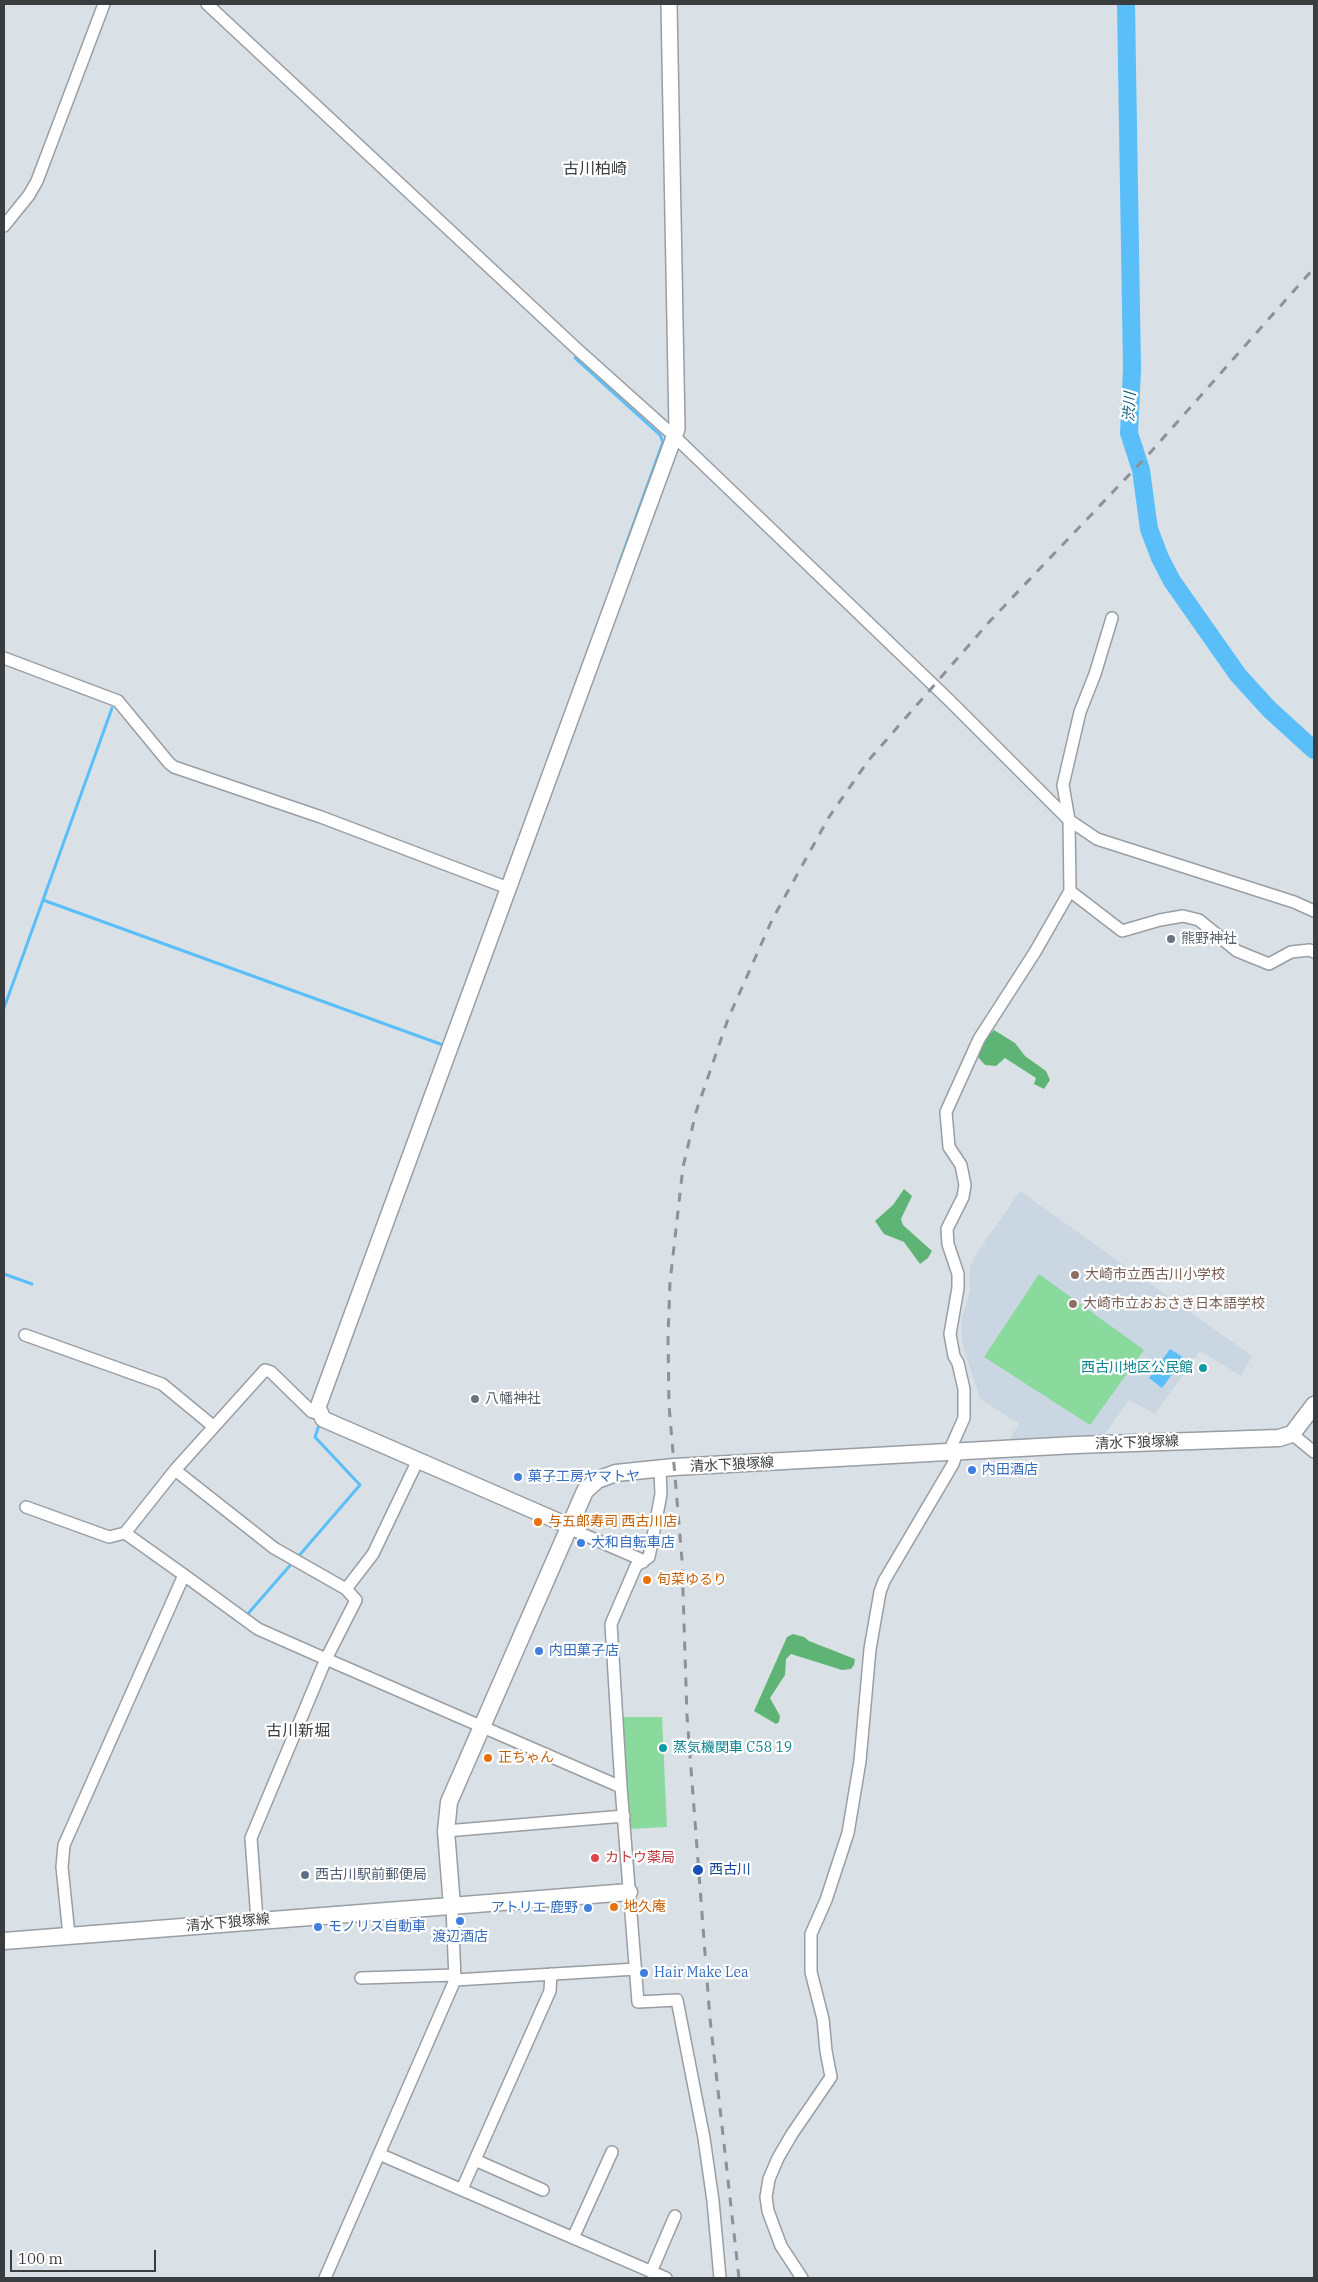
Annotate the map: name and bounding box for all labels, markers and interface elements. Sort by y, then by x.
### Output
district label: 古川柏崎 [563,159,627,179]
water label: 渋川 [1120,392,1140,422]
place label: 熊野神社 [1181,931,1237,947]
marker: 熊野神社 [1165,933,1177,945]
place label: 大崎市立西古川小学校 [1085,1267,1225,1283]
marker: 大崎市立西古川小学校 [1069,1269,1081,1281]
place label: 大崎市立おおさき日本語学校 [1083,1296,1265,1312]
marker: 大崎市立おおさき日本語学校 [1067,1298,1079,1310]
place label: 西古川地区公民館 [1081,1360,1193,1376]
marker: 西古川地区公民館 [1197,1362,1209,1374]
place label: 八幡神社 [485,1391,541,1407]
marker: 八幡神社 [469,1393,481,1405]
street label: 清水下狼塚線 [1095,1433,1179,1453]
street label: 清水下狼塚線 [690,1454,774,1476]
place label: 内田酒店 [982,1462,1038,1478]
marker: 内田酒店 [966,1464,978,1476]
place label: 菓子工房ヤマトヤ [528,1469,640,1485]
marker: 菓子工房ヤマトヤ [512,1471,524,1483]
place label: 与五郎寿司 西古川店 [548,1514,677,1530]
marker: 与五郎寿司 西古川店 [532,1516,544,1528]
place label: 大和自転車店 [591,1535,675,1551]
marker: 大和自転車店 [575,1537,587,1549]
place label: 旬菜ゆるり [657,1572,727,1588]
marker: 旬菜ゆるり [641,1574,653,1586]
place label: 内田菓子店 [549,1643,619,1659]
marker: 内田菓子店 [533,1645,545,1657]
district label: 古川新堀 [266,1721,330,1741]
place label: 蒸気機関車 C58 19 [673,1740,792,1756]
marker: 蒸気機関車 C58 19 [657,1742,669,1754]
place label: 正ちゃん [498,1750,554,1766]
marker: 正ちゃん [482,1752,494,1764]
place label: カトウ薬局 [605,1850,675,1866]
marker: カトウ薬局 [589,1852,601,1864]
place label: 西古川 [709,1862,751,1878]
marker: 西古川 [691,1863,705,1877]
place label: 西古川駅前郵便局 [315,1867,427,1883]
marker: 西古川駅前郵便局 [299,1869,311,1881]
place label: 地久庵 [624,1899,666,1915]
place label: アトリエ 鹿野 [491,1900,578,1916]
marker: 地久庵 [608,1901,620,1913]
marker: アトリエ 鹿野 [582,1902,594,1914]
street label: 清水下狼塚線 [185,1911,271,1935]
marker: 渡辺酒店 [454,1915,466,1927]
place label: モノリス自動車 [328,1919,426,1935]
marker: モノリス自動車 [312,1921,324,1933]
place label: 渡辺酒店 [432,1929,488,1945]
place label: Hair Make Lea [654,1965,749,1981]
marker: Hair Make Lea [638,1967,650,1979]
scale bar [12,2240,159,2272]
text: 100 m [18,2249,63,2268]

